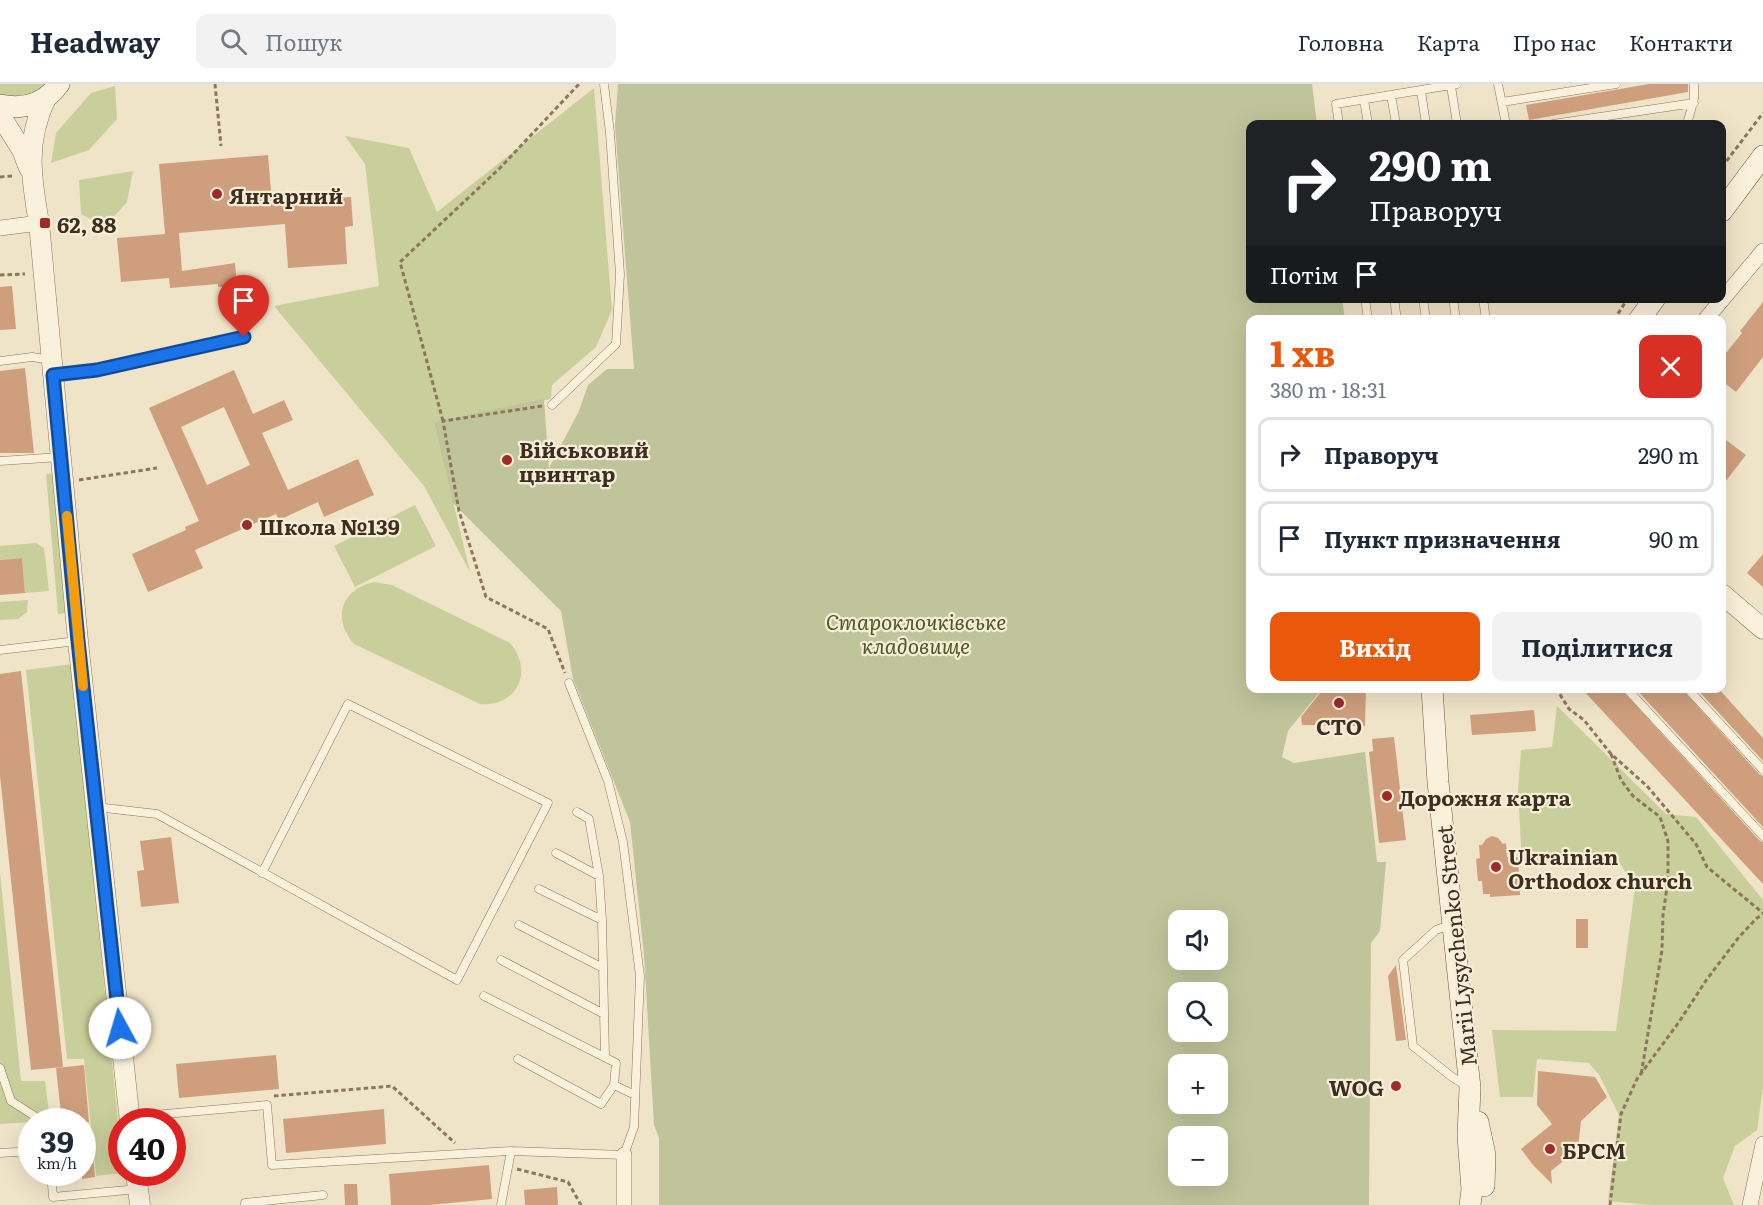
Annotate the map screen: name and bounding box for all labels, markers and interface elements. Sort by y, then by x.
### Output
search box [196,14,616,68]
text: Headway [30,20,160,62]
icon: search [217,25,250,58]
text: Пошук [265,25,342,58]
text: Головна [1298,26,1384,57]
text: Карта [1417,26,1480,57]
text: Про нас [1513,26,1596,57]
text: Контакти [1629,26,1733,57]
text: 290 m [1369,132,1492,194]
icon: right [1270,144,1348,222]
place label: Янтарний [229,179,343,210]
marker: Янтарний [210,187,224,201]
text: Праворуч [1369,189,1502,229]
place label: 62, 88 [57,208,116,239]
marker: 62, 88 [38,216,52,230]
text: Потім [1270,258,1338,291]
icon: arrive [1350,258,1383,291]
pin [218,275,269,337]
icon: arrive [227,284,260,317]
text: 1 хв [1270,325,1335,378]
button: close [1639,335,1702,398]
text: 380 m · 18:31 [1270,374,1386,404]
place label: Військовий цвинтар [519,433,649,488]
icon: right [1273,438,1306,471]
text: Праворуч [1324,438,1439,471]
text: 290 m [1638,438,1699,471]
marker: Військовий цвинтар [500,453,514,467]
place label: Школа №139 [259,510,400,541]
marker: Школа №139 [240,518,254,532]
icon: arrive [1273,522,1306,555]
text: Пункт призначення [1324,522,1561,555]
text: 90 m [1649,522,1699,555]
park label: Староклочківське кладовище [826,605,1006,660]
button: Вихід [1270,612,1480,681]
button: Поділитися [1492,612,1702,681]
marker: СТО [1332,696,1346,710]
place label: СТО [1316,710,1362,741]
place label: Дорожня карта [1399,781,1572,812]
marker: Дорожня карта [1380,789,1394,803]
street label: Marii Lysychenko Street [1427,823,1483,1068]
place label: Ukrainian Orthodox church [1508,840,1692,895]
marker: Ukrainian Orthodox church [1489,860,1503,874]
map controls [1168,910,1228,1186]
button: sound [1168,910,1228,970]
button: search [1168,982,1228,1042]
position arrow [88,996,152,1060]
button: + [1168,1054,1228,1114]
place label: WOG [1329,1071,1384,1102]
marker: WOG [1389,1079,1403,1093]
speed limit sign: 40 [108,1108,186,1186]
text: 39 [40,1118,74,1162]
button: − [1168,1126,1228,1186]
place label: БРСМ [1562,1134,1626,1165]
marker: БРСМ [1543,1142,1557,1156]
text: km/h [37,1151,77,1174]

